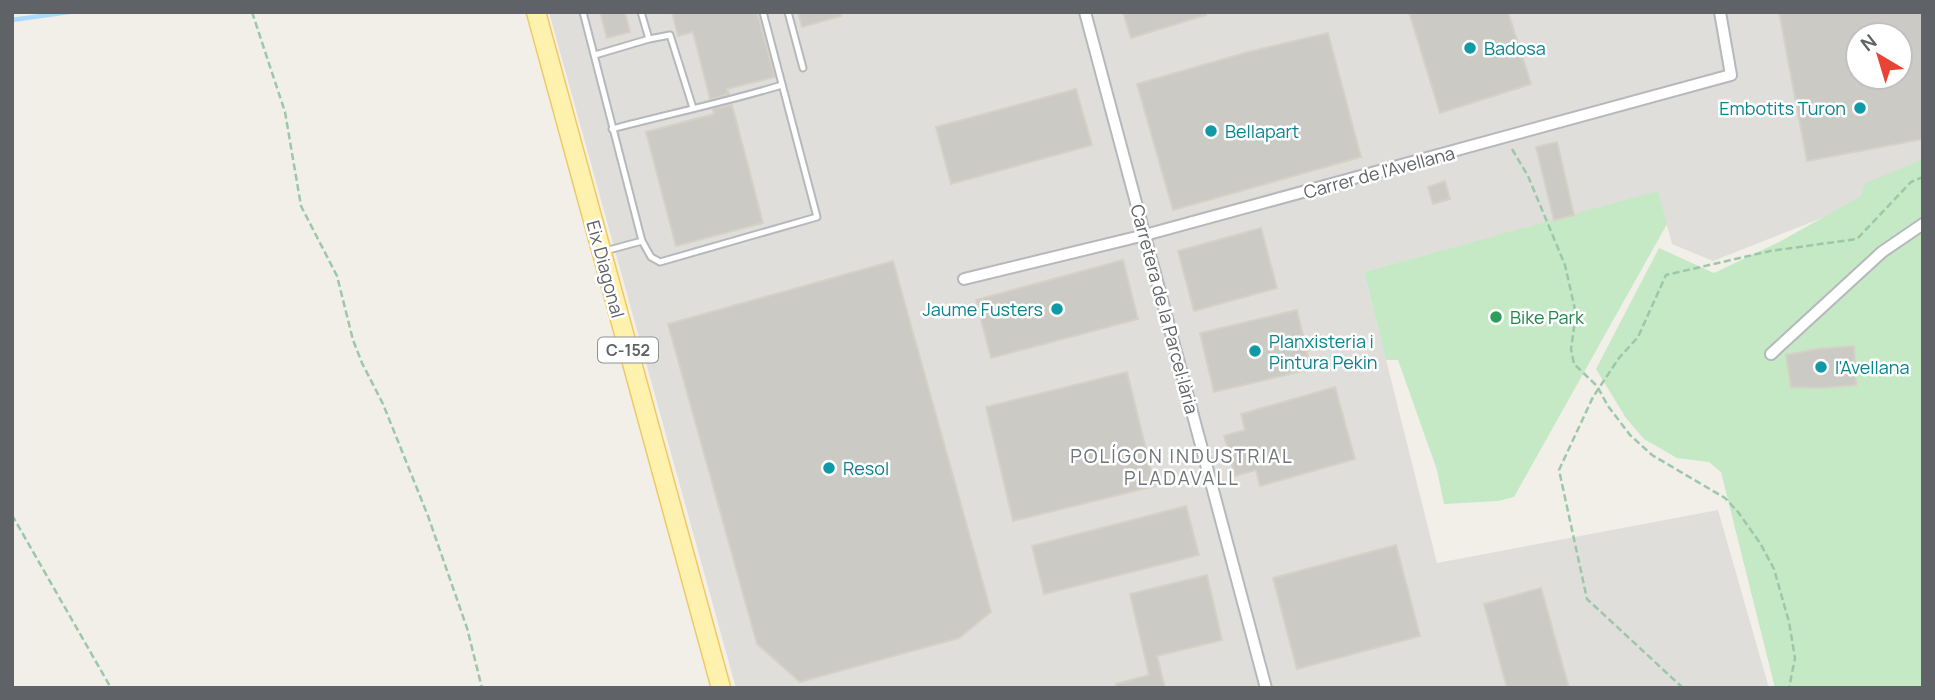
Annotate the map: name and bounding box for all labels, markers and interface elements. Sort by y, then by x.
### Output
north arrow [1844,21,1914,91]
text: N [1855,28,1882,57]
place label: Badosa [1484,36,1546,60]
marker: Badosa [1462,40,1478,56]
place label: Embotits Turon [1719,96,1846,120]
marker: Embotits Turon [1852,100,1868,116]
place label: Bellapart [1225,119,1299,143]
marker: Bellapart [1203,123,1219,139]
street label: Carrer de l'Avellana [1301,140,1457,204]
street label: Carretera de la Parcel·lària [1125,202,1205,416]
street label: Eix Diagonal [581,218,631,320]
place label: Jaume Fusters [922,297,1043,321]
marker: Jaume Fusters [1049,301,1065,317]
place label: Bike Park [1510,305,1585,329]
marker: Bike Park [1488,309,1504,325]
place label: Planxisteria i Pintura Pekin [1269,329,1378,374]
road number: C-152 [598,338,658,362]
marker: Planxisteria i Pintura Pekin [1247,343,1263,359]
place label: l'Avellana [1835,355,1909,379]
marker: l'Avellana [1813,359,1829,375]
district label: POLÍGON INDUSTRIAL PLADAVALL [1070,443,1294,491]
place label: Resol [843,456,889,480]
marker: Resol [821,460,837,476]

